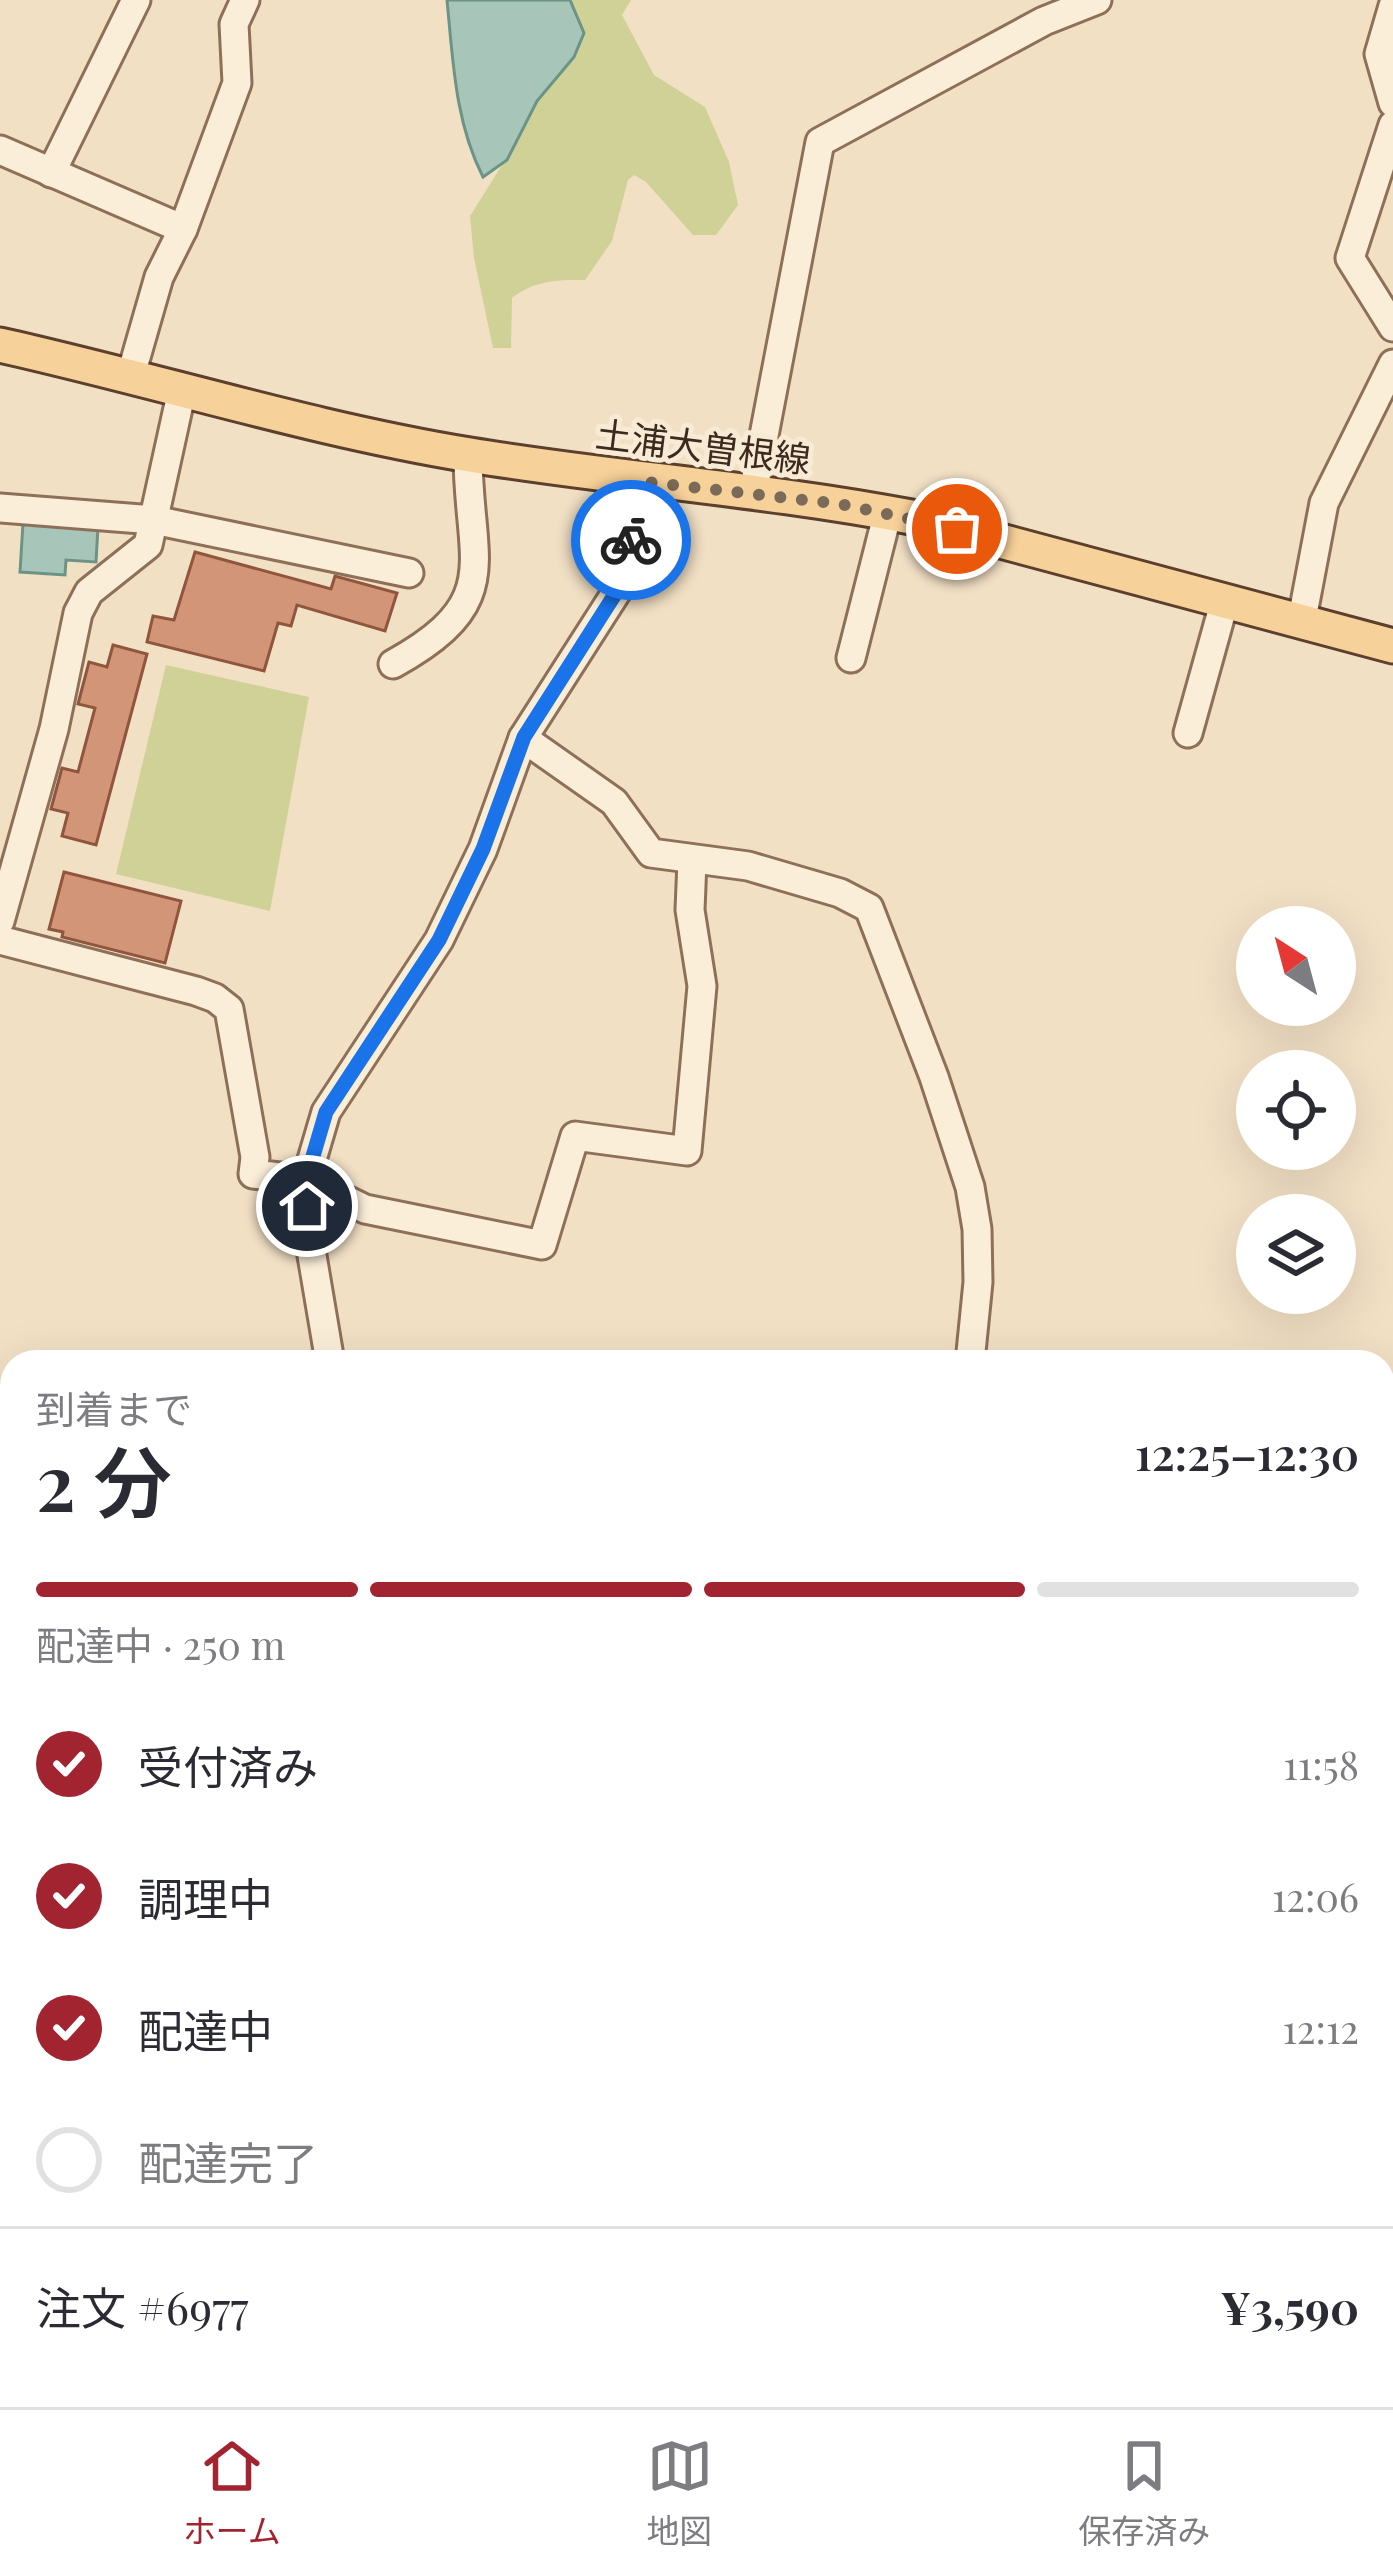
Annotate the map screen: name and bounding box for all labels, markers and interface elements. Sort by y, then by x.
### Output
street label: 土浦大曽根線 [593,408,813,482]
pin [906,478,1008,580]
courier [571,480,691,600]
icon: bag [924,496,990,562]
icon: bike [598,507,664,573]
north arrow [1236,906,1356,1026]
map controls [1236,906,1356,1314]
button: locate [1236,1050,1356,1170]
pin [256,1155,358,1257]
icon: home [274,1173,340,1239]
button: layers [1236,1194,1356,1314]
text: 到着まで [36,1382,192,1434]
text: 12:25–12:30 [1135,1422,1359,1482]
text: 2 分 [36,1428,172,1532]
text: 配達中 · 250 m [36,1618,285,1670]
icon: check [36,1731,102,1797]
text: 受付済み [138,1735,318,1795]
text: 11:58 [1283,1738,1359,1790]
icon: check [36,1863,102,1929]
text: 調理中 [138,1867,273,1927]
text: 12:06 [1272,1870,1359,1922]
icon: check [36,1995,102,2061]
text: 配達中 [138,1999,273,2059]
text: 12:12 [1282,2002,1359,2054]
text: 配達完了 [138,2131,318,2191]
text: 注文 #6977 [36,2276,249,2336]
text: ¥3,590 [1220,2276,1359,2336]
tab: ホーム [183,2433,281,2553]
tab: 地図 [647,2433,713,2553]
tab: 保存済み [1078,2433,1210,2553]

